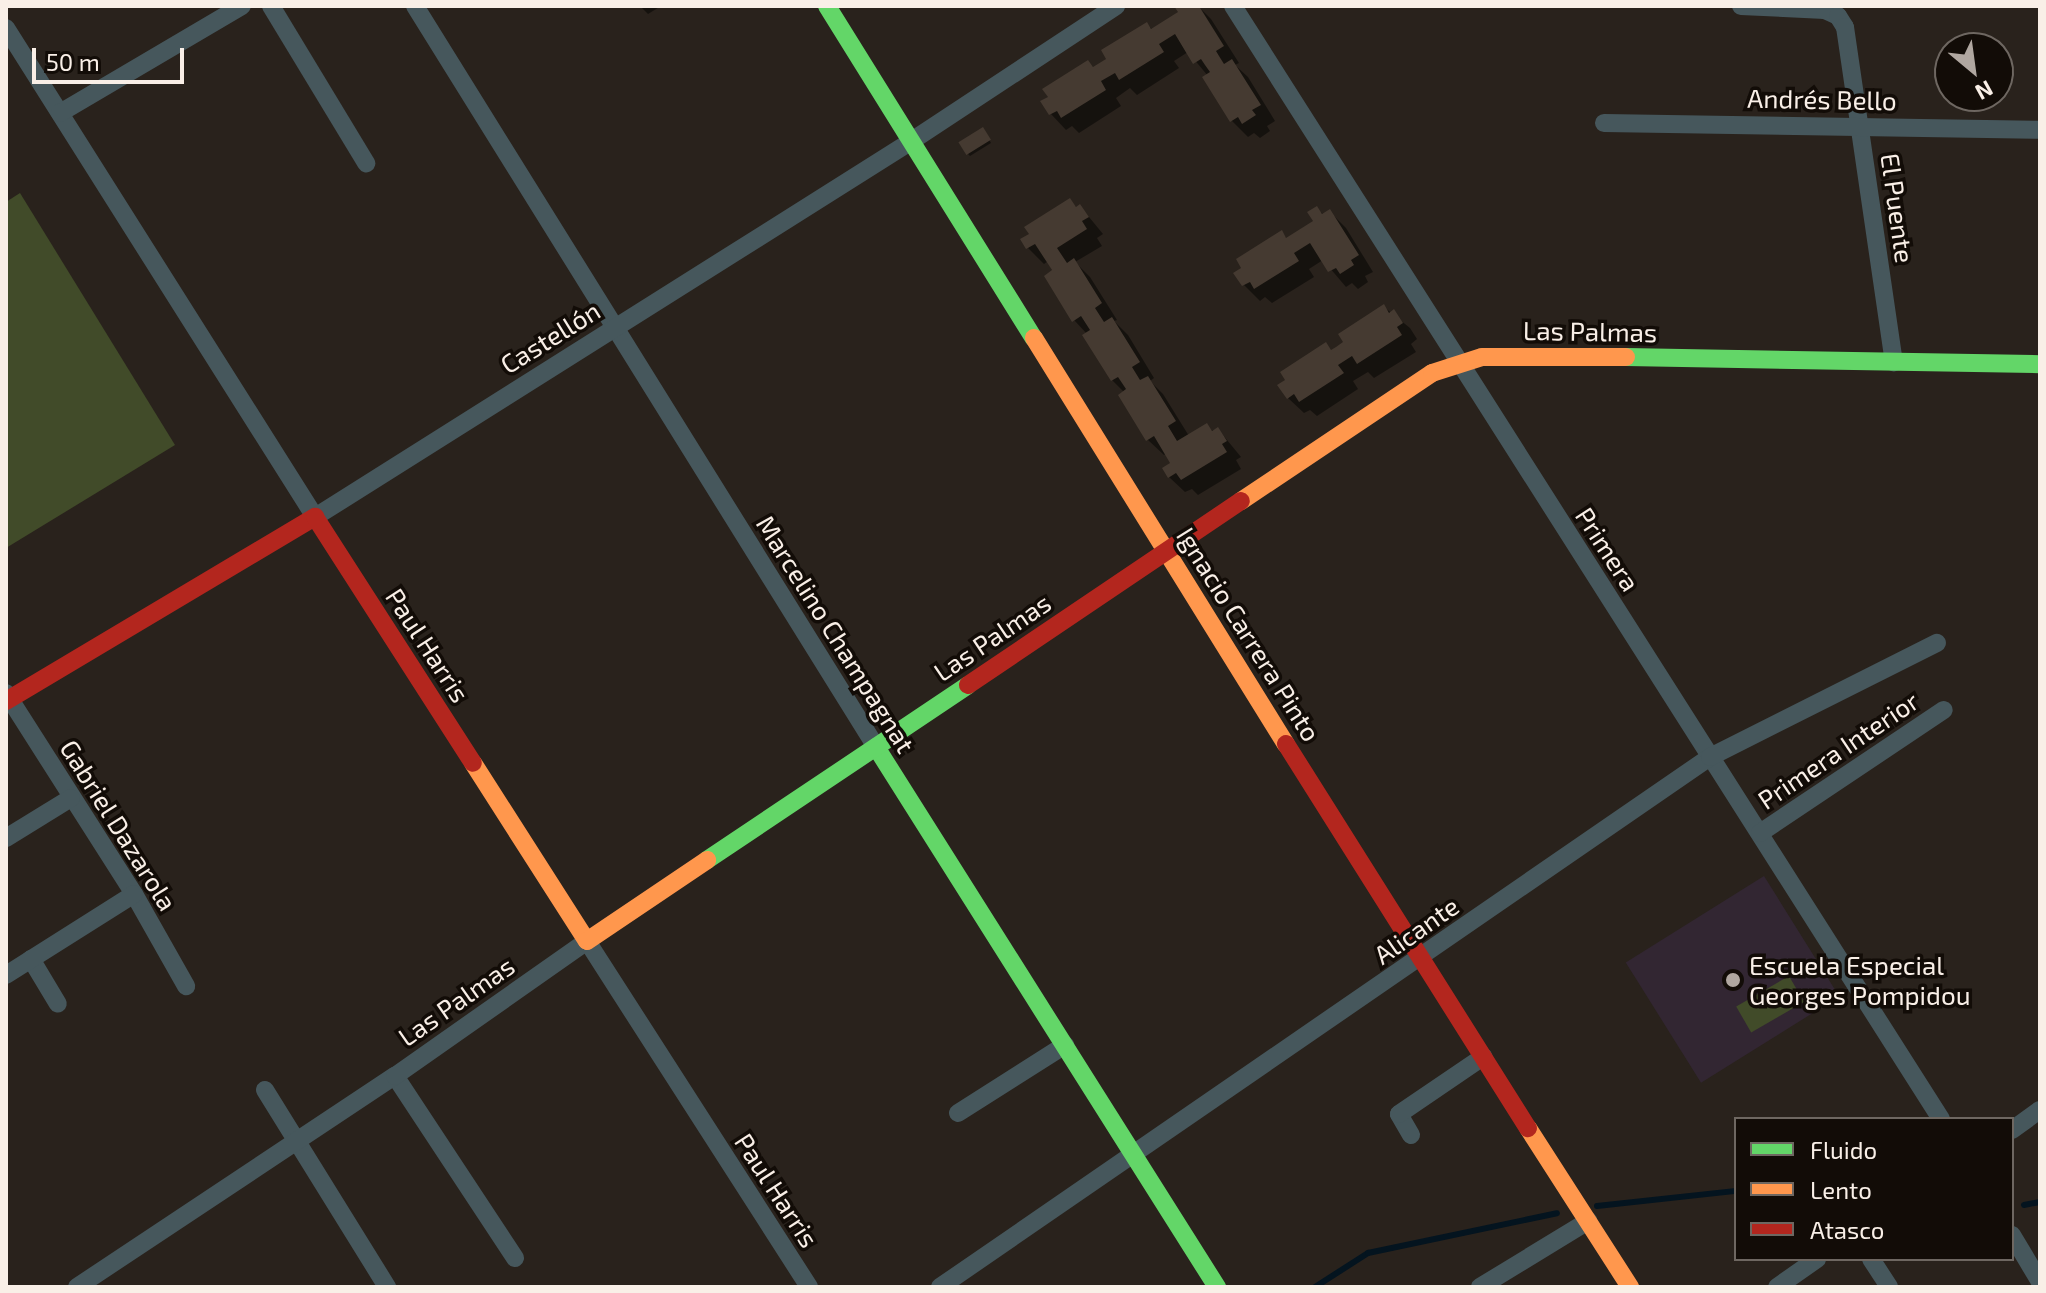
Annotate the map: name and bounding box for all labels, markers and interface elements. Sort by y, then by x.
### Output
scale bar [36,32,188,82]
north arrow [1934,32,2014,112]
text: 50 m [46,47,100,76]
text: N [1971,76,1998,106]
street label: Andrés Bello [1747,82,1897,116]
street label: El Puente [1875,151,1921,265]
street label: Castellón [494,294,606,380]
street label: Las Palmas [1523,314,1657,348]
street label: Primera [1569,501,1647,597]
street label: Marcelino Champagnat [750,510,922,758]
street label: Ignacio Carrera Pinto [1171,521,1327,747]
street label: Paul Harris [380,582,476,708]
street label: Las Palmas [928,587,1056,687]
street label: Primera Interior [1752,685,1924,815]
street label: Gabriel Dazarola [54,734,184,916]
street label: Alicante [1368,890,1464,970]
place label: Escuela Especial Georges Pompidou [1749,949,1970,1010]
street label: Las Palmas [392,950,520,1052]
marker: Escuela Especial Georges Pompidou [1724,971,1742,989]
legend [1734,1117,2014,1261]
street label: Paul Harris [729,1127,825,1253]
text: Fluido [1810,1135,1877,1164]
text: Lento [1810,1175,1872,1204]
text: Atasco [1810,1215,1884,1244]

